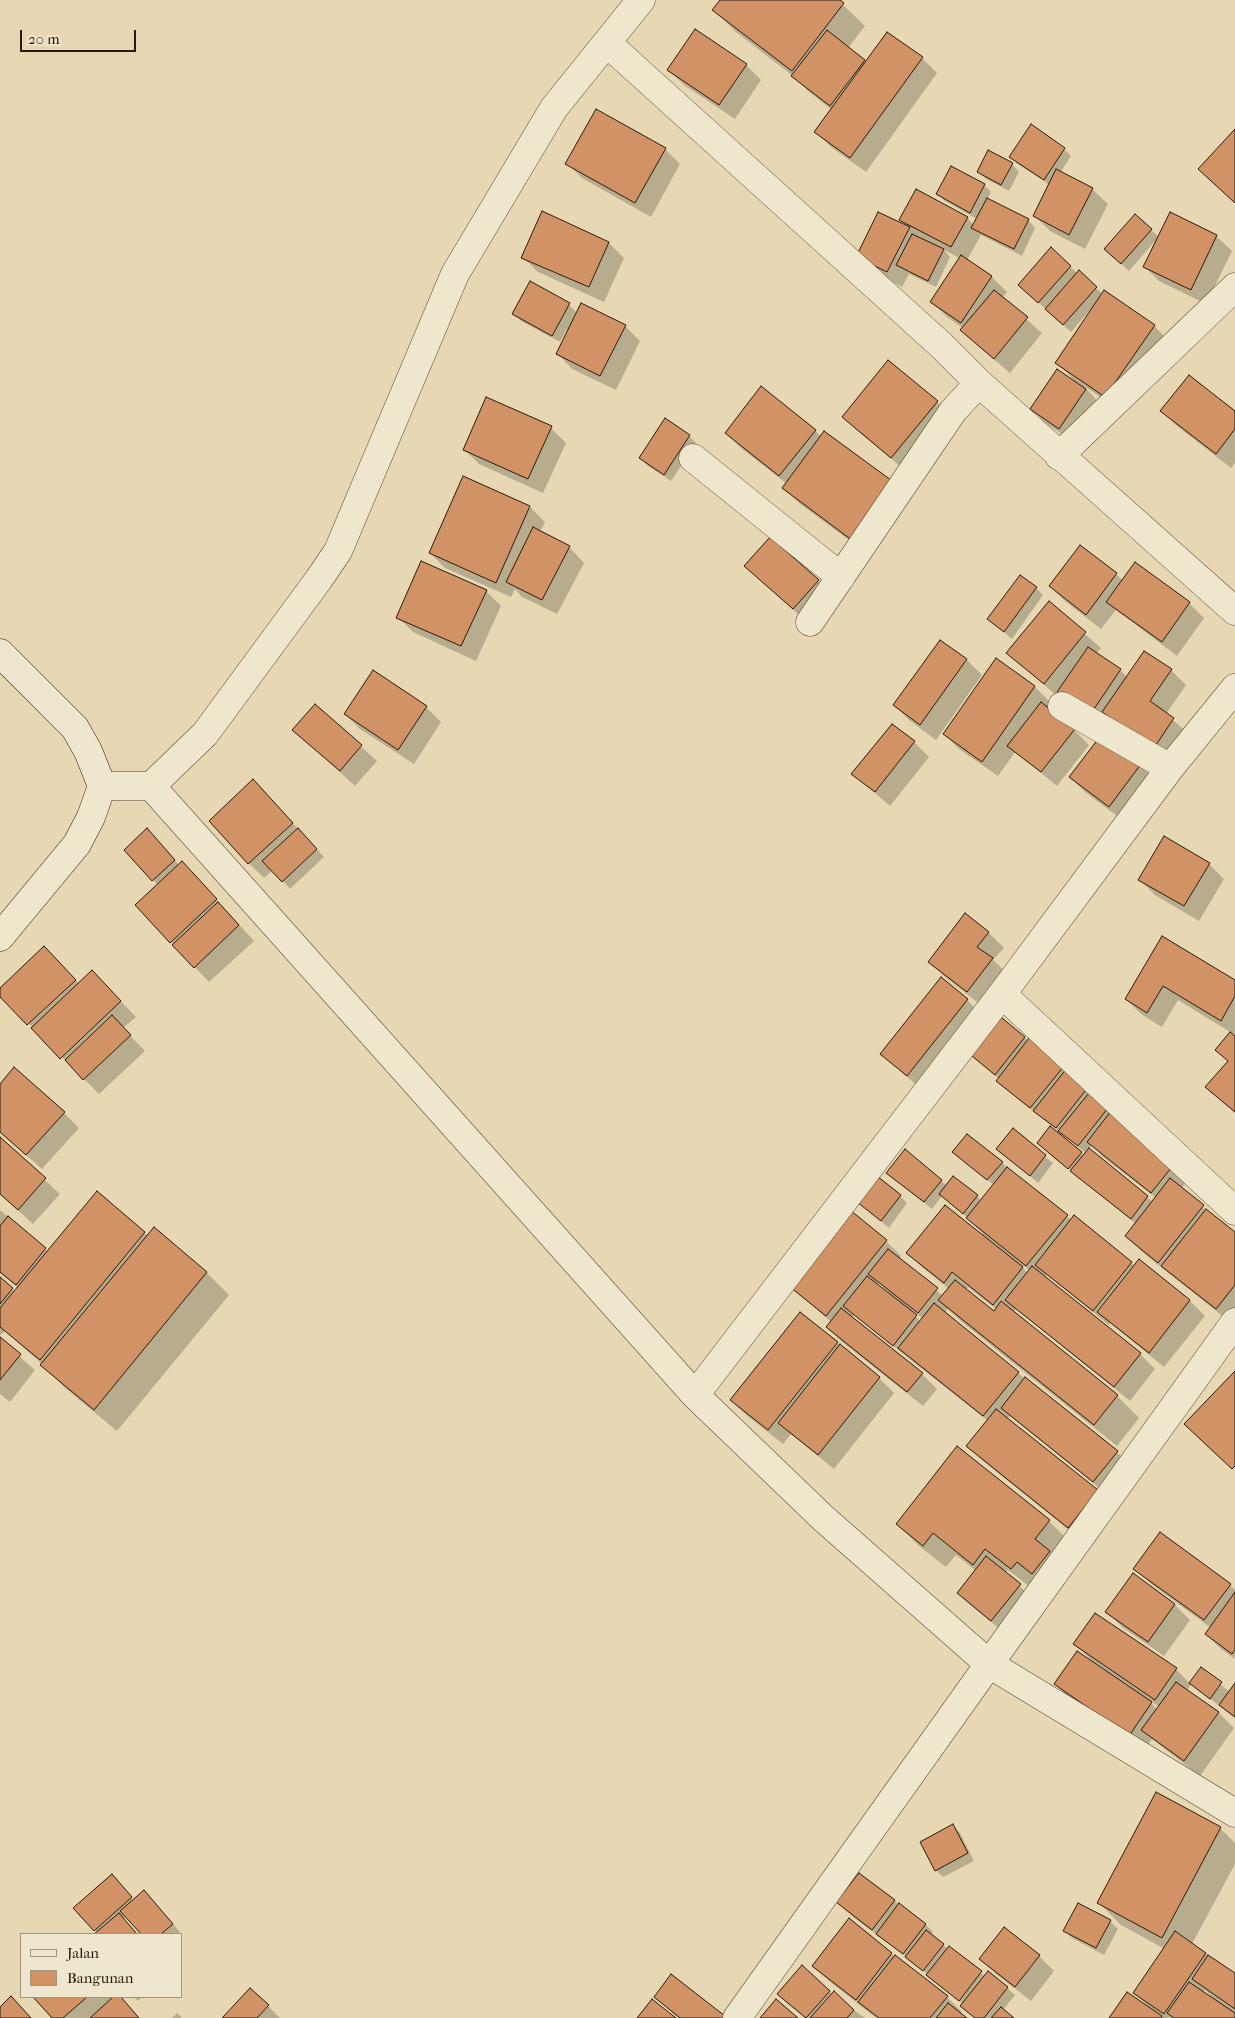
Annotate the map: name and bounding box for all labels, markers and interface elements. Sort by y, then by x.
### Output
scale bar [22,20,139,52]
text: 20 m [28,30,60,48]
legend [20,1933,182,1998]
text: Jalan [67,1944,99,1962]
text: Bangunan [67,1969,134,1987]

